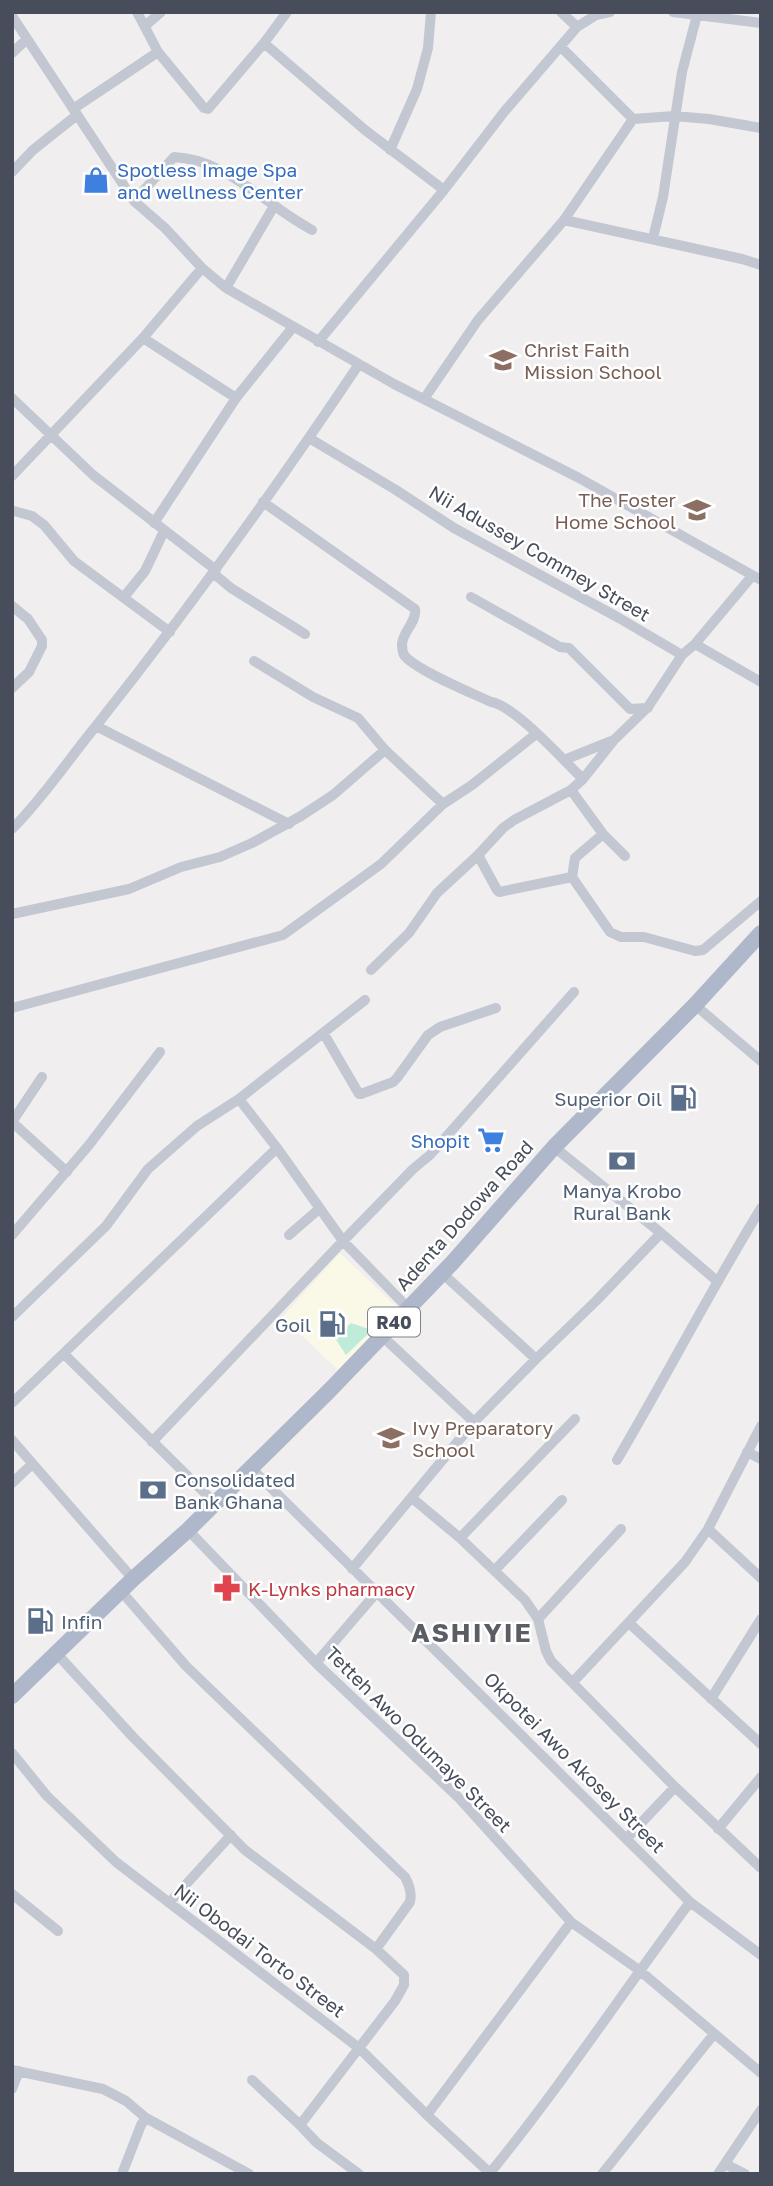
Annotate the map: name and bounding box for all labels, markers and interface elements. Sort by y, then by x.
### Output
place label: Spotless Image Spa and wellness Center [117,158,304,203]
shop icon: Spotless Image Spa and wellness Center [81,165,111,195]
place label: Christ Faith Mission School [524,338,662,383]
school or university icon: Christ Faith Mission School [488,345,518,375]
street label: Nii Adussey Commey Street [425,480,655,626]
place label: The Foster Home School [554,488,677,533]
school or university icon: The Foster Home School [682,495,712,525]
fuel station icon: Superior Oil [668,1083,698,1113]
place label: Superior Oil [554,1087,662,1110]
supermarket icon: Shopit [476,1125,506,1155]
place label: Shopit [410,1129,470,1152]
street label: Adenta Dodowa Road [390,1135,538,1295]
bank icon: Manya Krobo Rural Bank [607,1146,637,1176]
place label: Manya Krobo Rural Bank [563,1179,681,1224]
road number: R40 [368,1308,420,1336]
fuel station icon: Goil [317,1309,347,1339]
place label: Goil [275,1313,311,1336]
place label: Ivy Preparatory School [412,1416,553,1461]
school or university icon: Ivy Preparatory School [376,1423,406,1453]
place label: Consolidated Bank Ghana [174,1468,295,1513]
bank icon: Consolidated Bank Ghana [138,1475,168,1505]
pharmacy icon: K-Lynks pharmacy [212,1573,242,1603]
place label: K-Lynks pharmacy [248,1577,416,1600]
fuel station icon: Infin [25,1606,55,1636]
place label: Infin [61,1610,102,1633]
district label: ASHIYIE [411,1617,533,1648]
street label: Tetteh Awo Odumaye Street [321,1641,517,1837]
street label: Okpotei Awo Akosey Street [480,1667,670,1857]
street label: Nii Obodai Torto Street [170,1878,350,2022]

